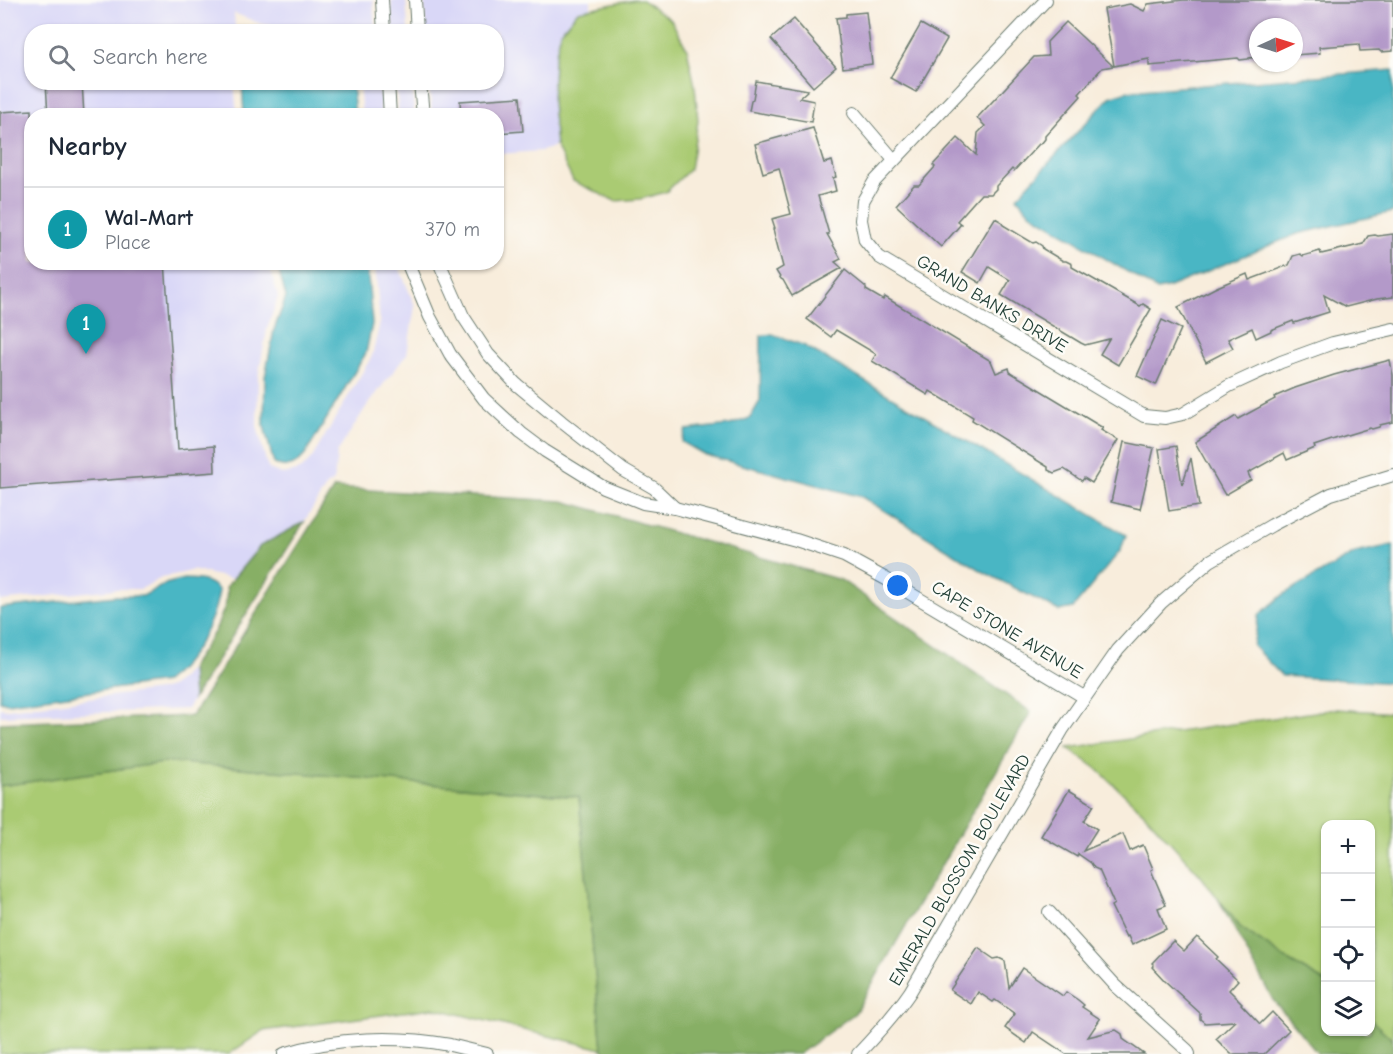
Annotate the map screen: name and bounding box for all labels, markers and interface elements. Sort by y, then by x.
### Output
north arrow [1249,18,1303,72]
search box [24,24,504,90]
icon: search [45,41,78,74]
text: Search here [93,44,208,70]
text: Nearby [48,132,127,162]
text: Wal-Mart [105,205,193,231]
text: 1 [64,218,71,241]
text: 370 m [425,218,480,241]
text: Place [105,231,151,254]
street label: GRAND BANKS DRIVE [913,251,1071,357]
pin: 1 [66,304,106,354]
your location [883,571,912,600]
street label: CAPE STONE AVENUE [928,577,1086,683]
street label: EMERALD BLOSSOM BOULEVARD [885,750,1035,990]
map controls [1321,820,1375,1036]
button: + [1321,820,1375,874]
button: − [1321,874,1375,928]
button: locate [1321,928,1375,982]
button: layers [1321,982,1375,1036]

